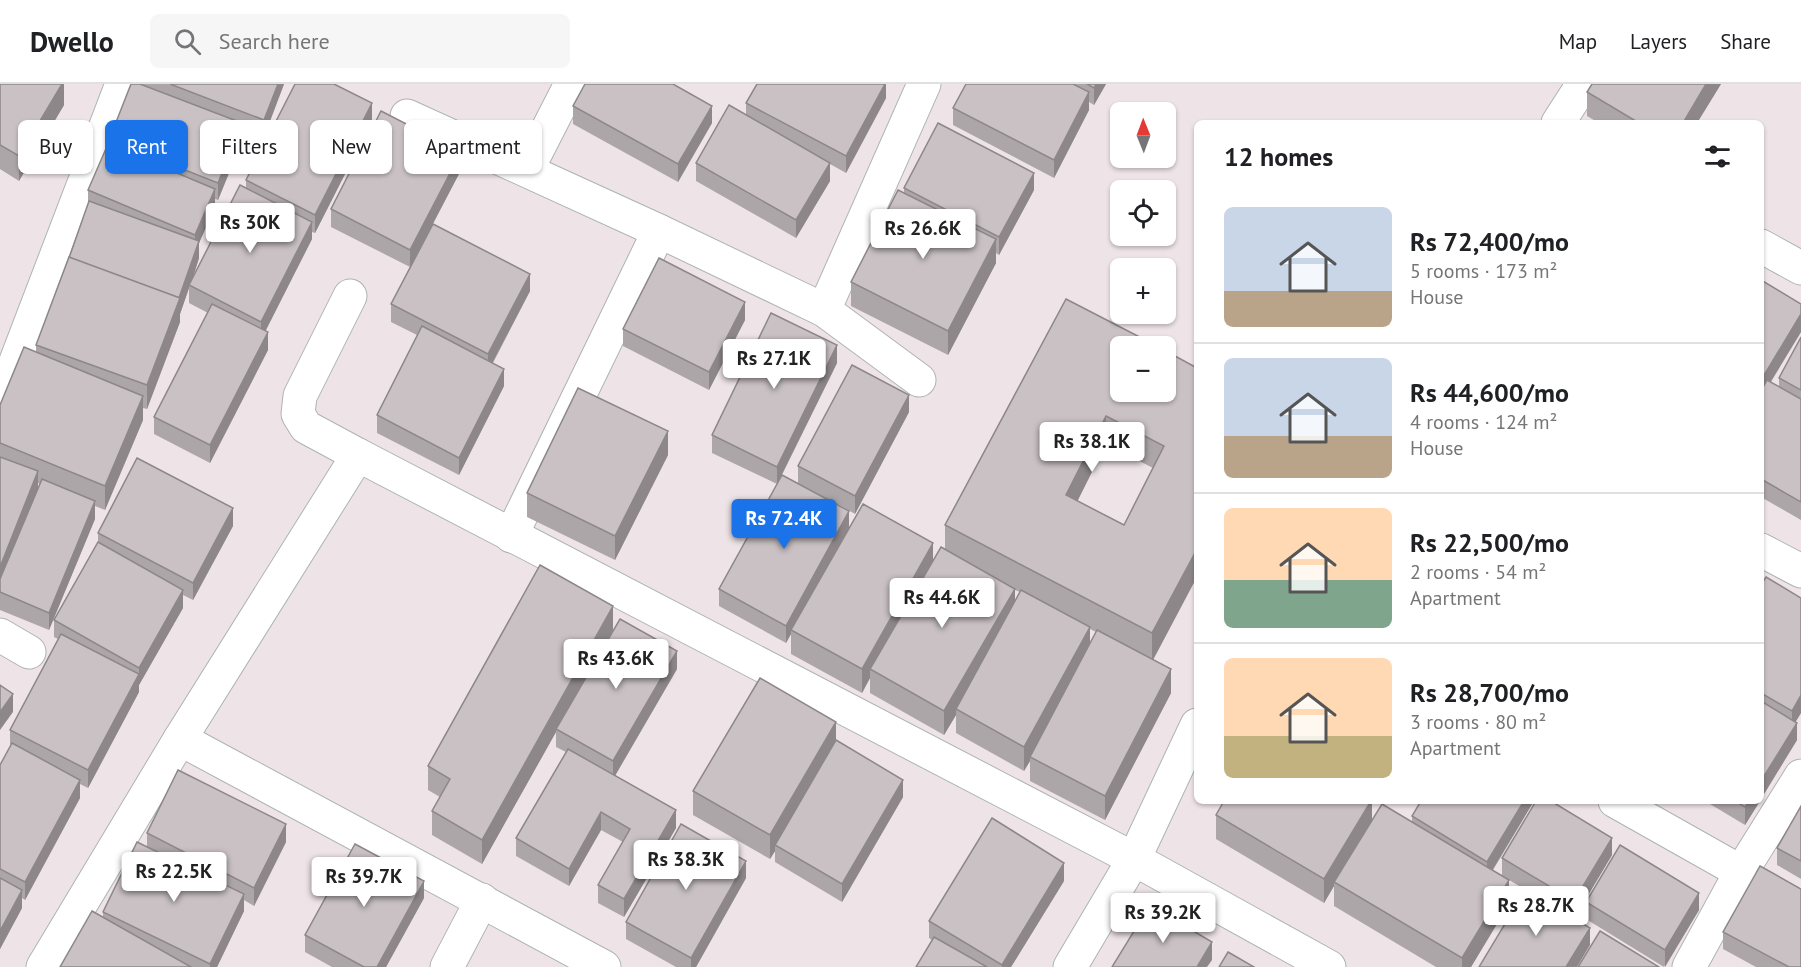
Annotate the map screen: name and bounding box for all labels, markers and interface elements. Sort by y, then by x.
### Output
search box [150,14,570,68]
text: Dwello [30,23,114,60]
icon: search [171,25,204,58]
text: Search here [219,27,330,55]
text: Map [1559,28,1597,55]
text: Layers [1630,28,1687,55]
text: Share [1720,28,1771,55]
north arrow [1110,102,1176,168]
map controls [1110,102,1176,402]
chip: Buy [18,120,93,174]
chip: Rent [105,120,188,174]
chip: Filters [200,120,298,174]
chip: New [310,120,392,174]
chip: Apartment [404,120,542,174]
text: 12 homes [1224,140,1333,173]
icon: filters [1701,140,1734,173]
button: locate [1110,180,1176,246]
pin: Rs 30K [201,203,299,254]
text: Rs 30K [220,209,280,235]
pin: Rs 26.6K [861,209,985,260]
text: Rs 26.6K [885,215,961,241]
text: Rs 72,400/mo [1410,225,1569,258]
icon: home [1272,231,1344,303]
button: + [1110,258,1176,324]
text: 5 rooms · 173 m² [1410,258,1557,284]
text: House [1410,284,1464,310]
button: − [1110,336,1176,402]
pin: Rs 27.1K [712,339,836,390]
text: Rs 27.1K [737,345,811,371]
text: Rs 44,600/mo [1410,376,1569,409]
icon: home [1272,382,1344,454]
text: 4 rooms · 124 m² [1410,409,1557,435]
pin: Rs 38.1K [1030,422,1154,473]
text: Rs 38.1K [1054,428,1130,454]
text: House [1410,435,1464,461]
pin: Rs 72.4K [722,499,846,550]
text: Rs 72.4K [746,505,822,531]
text: Rs 22,500/mo [1410,526,1569,559]
icon: home [1272,532,1344,604]
text: 2 rooms · 54 m² [1410,559,1546,585]
pin: Rs 44.6K [880,578,1004,629]
text: Rs 44.6K [904,584,980,610]
text: Apartment [1410,585,1501,611]
pin: Rs 43.6K [554,639,678,690]
text: Rs 43.6K [578,645,654,671]
text: Rs 28,700/mo [1410,676,1569,709]
icon: home [1272,682,1344,754]
text: 3 rooms · 80 m² [1410,709,1546,735]
text: Apartment [1410,735,1501,761]
pin: Rs 38.3K [624,840,748,891]
text: Rs 38.3K [648,846,724,872]
pin: Rs 22.5K [112,852,236,903]
pin: Rs 39.7K [302,857,426,908]
text: Rs 22.5K [136,858,212,884]
text: Rs 39.7K [326,863,402,889]
pin: Rs 28.7K [1474,886,1598,937]
text: Rs 28.7K [1498,892,1574,918]
pin: Rs 39.2K [1101,893,1225,944]
text: Rs 39.2K [1125,899,1201,925]

